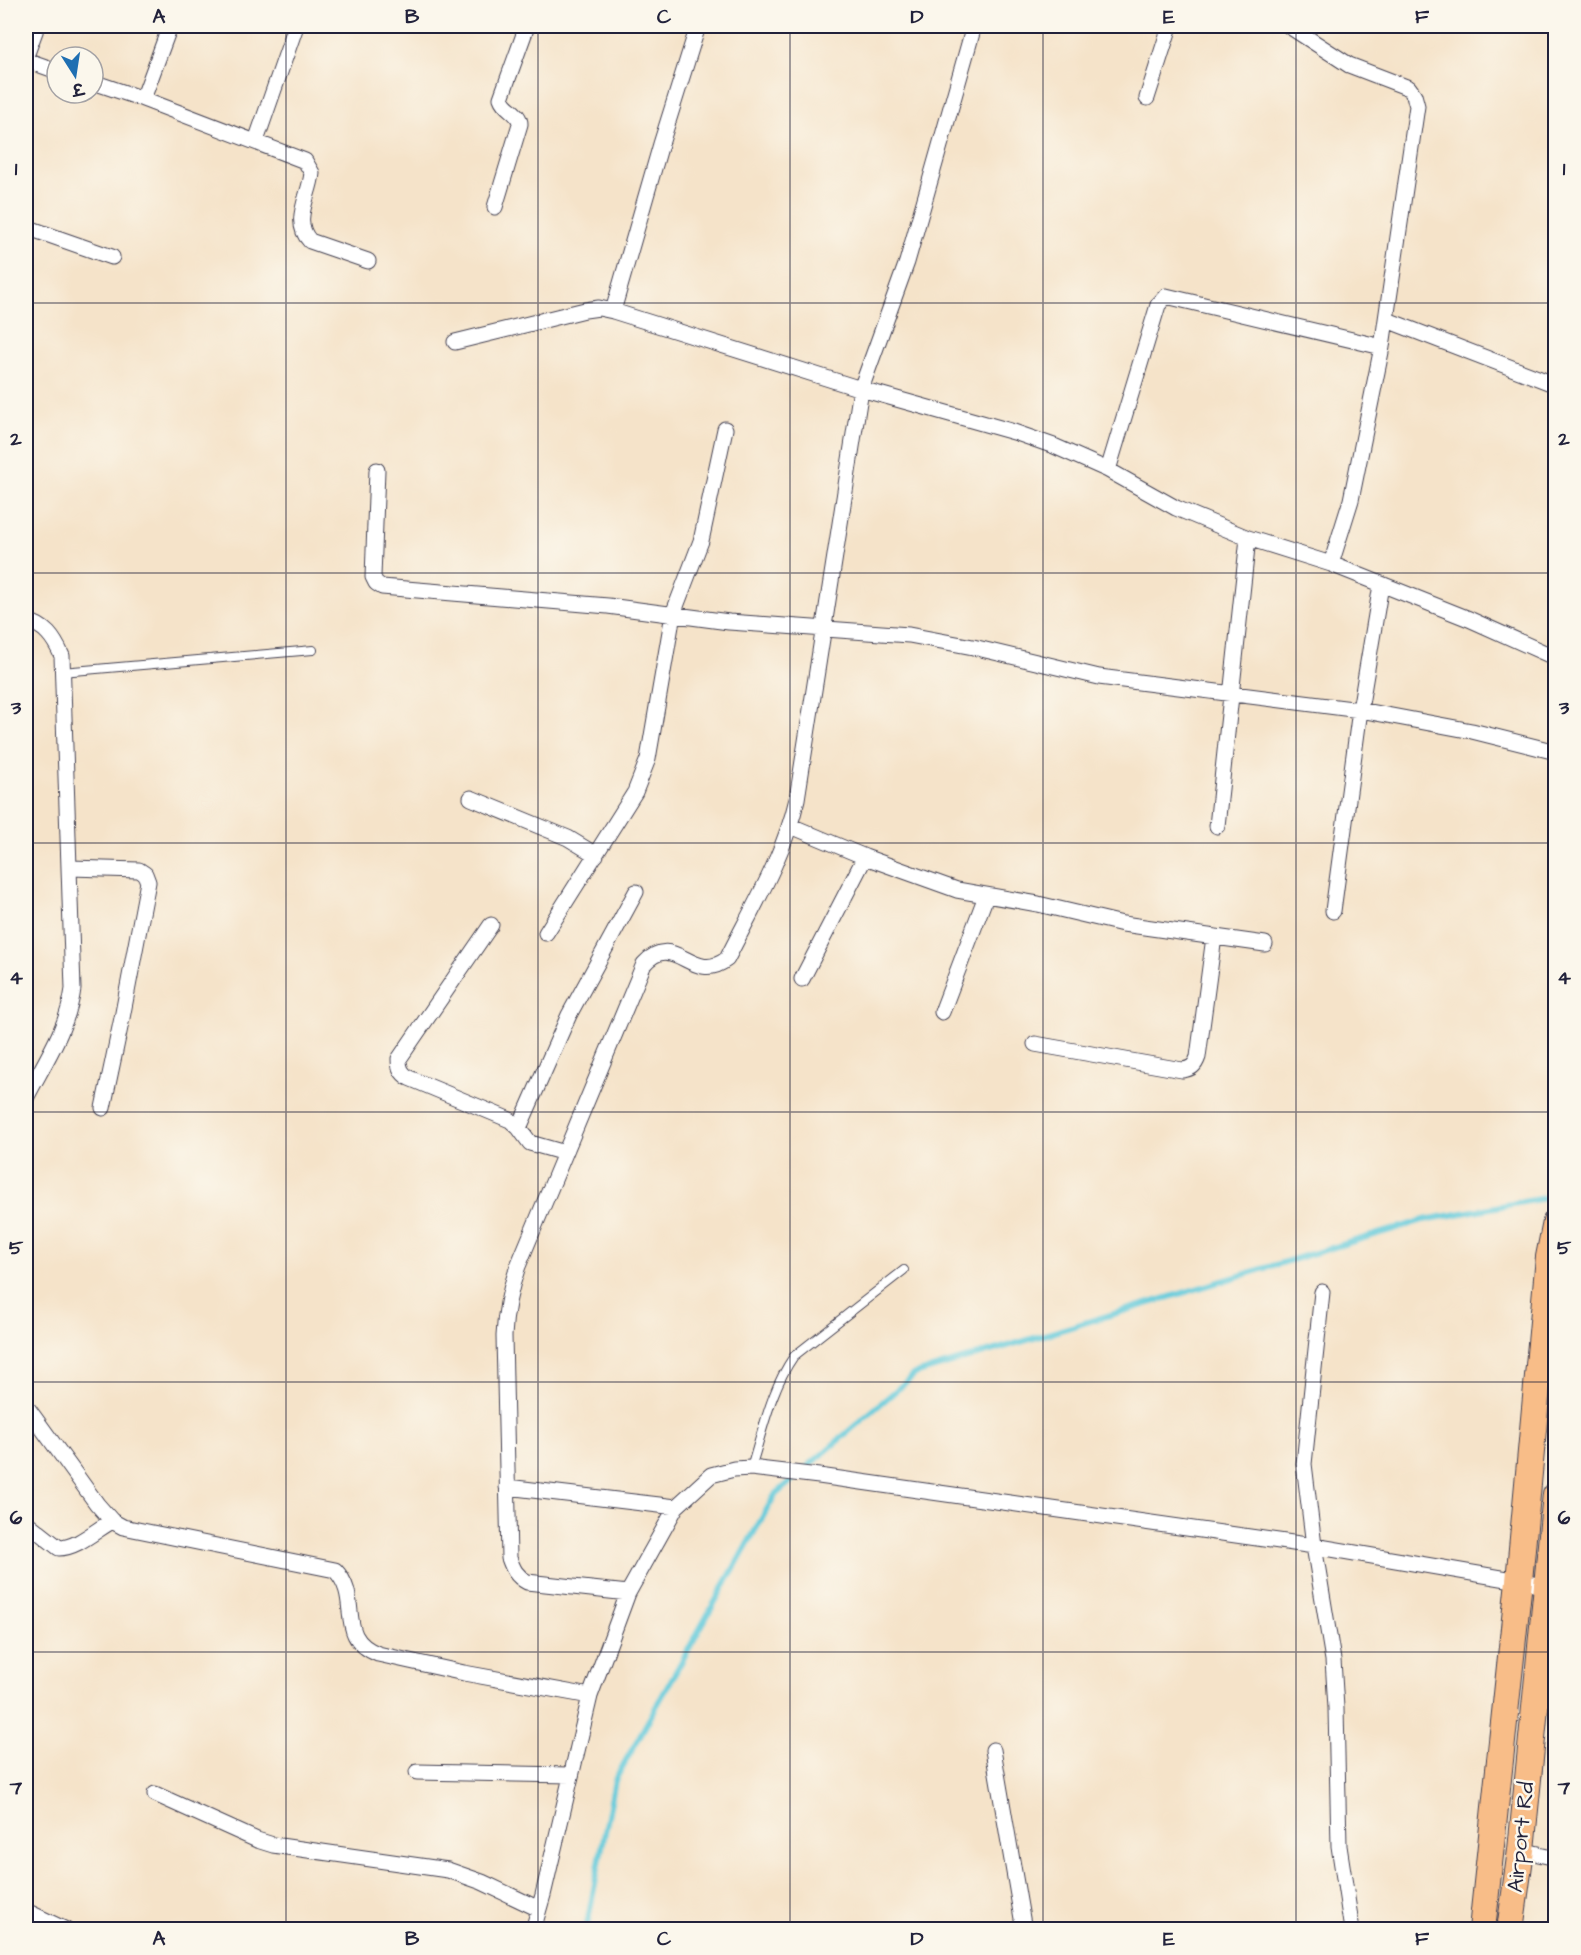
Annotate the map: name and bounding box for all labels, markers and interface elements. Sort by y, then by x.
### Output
text: A [153,3,166,31]
text: B [405,3,420,31]
text: C [657,3,672,31]
text: D [911,3,924,31]
text: E [1163,3,1175,31]
text: F [1415,3,1430,31]
north arrow [45,45,105,105]
text: उ [69,76,87,101]
text: 1 [15,155,18,183]
text: 1 [1563,155,1566,183]
text: 2 [9,425,22,453]
text: 2 [1557,425,1570,453]
text: 3 [10,694,22,722]
text: 3 [1558,694,1570,722]
text: 4 [9,964,23,992]
text: 4 [1557,964,1571,992]
text: 5 [9,1234,24,1262]
text: 5 [1557,1234,1572,1262]
text: 6 [10,1504,23,1532]
text: 6 [1558,1504,1571,1532]
text: 7 [9,1774,23,1802]
text: 7 [1557,1774,1571,1802]
street label: Airport Rd [1500,1780,1542,1894]
text: A [153,1925,166,1953]
text: B [405,1925,420,1953]
text: C [657,1925,672,1953]
text: D [911,1925,924,1953]
text: E [1163,1925,1175,1953]
text: F [1415,1925,1430,1953]

